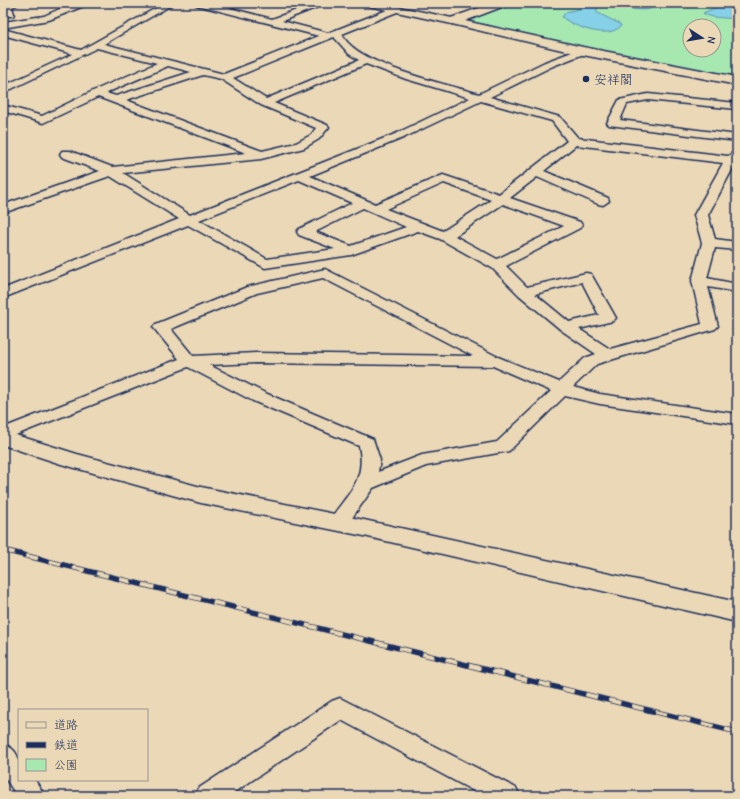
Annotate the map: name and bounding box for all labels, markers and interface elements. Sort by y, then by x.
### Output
north arrow [682,18,722,58]
text: N [704,35,718,45]
place label: 安祥閣 [594,72,633,87]
marker: 安祥閣 [581,74,591,84]
legend [18,709,148,781]
text: 道路 [54,718,78,732]
text: 鉄道 [54,738,78,752]
text: 公園 [54,758,78,772]

